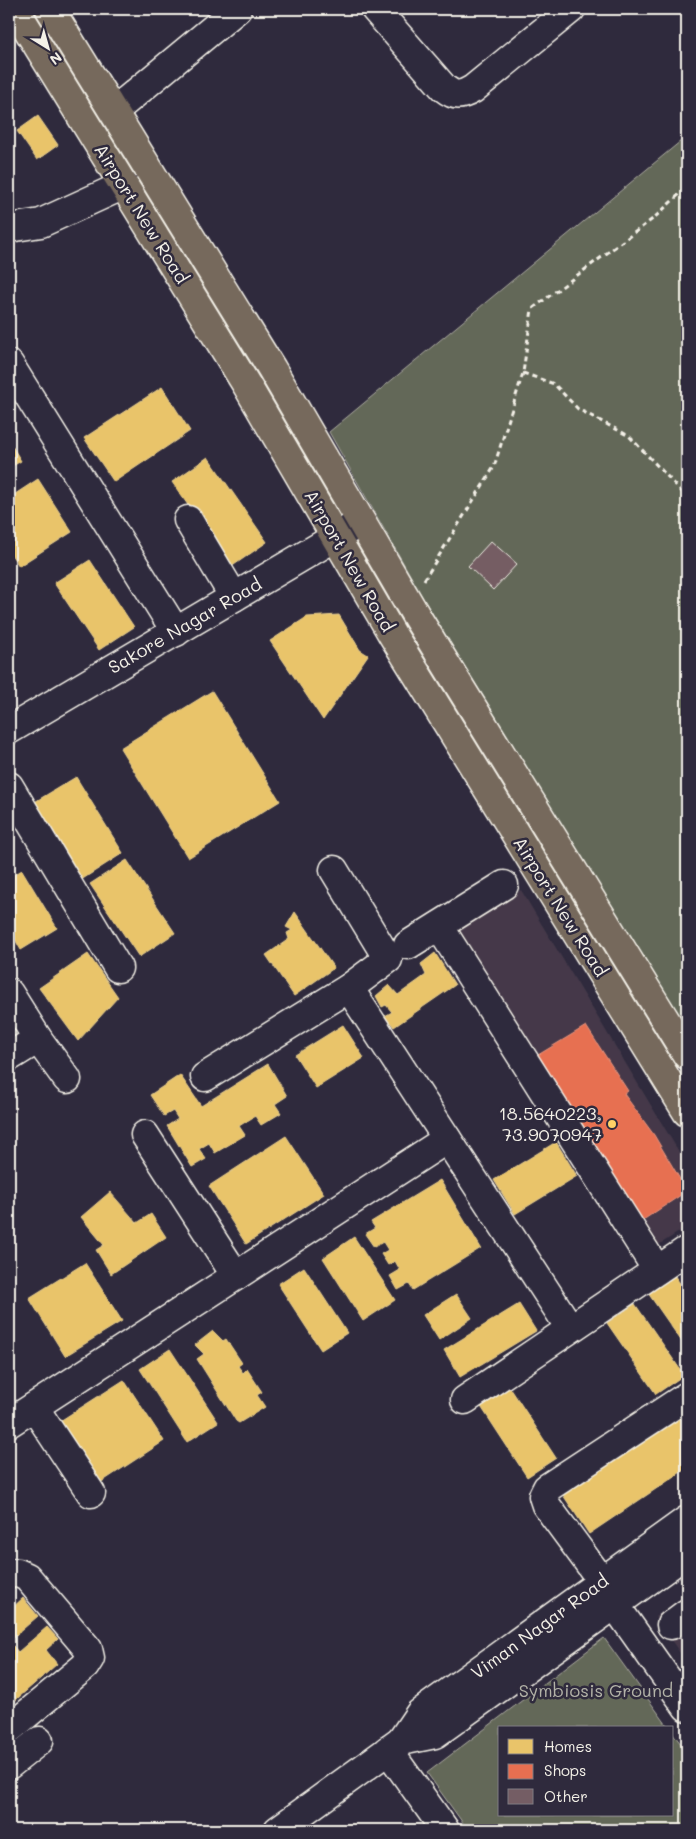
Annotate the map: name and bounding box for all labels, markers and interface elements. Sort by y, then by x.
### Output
north arrow [22,22,72,72]
text: N [46,48,66,70]
street label: Airport New Road [89,139,195,288]
street label: Airport New Road [299,485,400,636]
street label: Sakore Nagar Road [103,571,266,679]
street label: Airport New Road [508,832,614,981]
place label: 18.5640223, 73.9070947 [499,1101,602,1146]
marker: 18.5640223, 73.9070947 [606,1118,618,1130]
street label: Viman Nagar Road [466,1568,613,1684]
park label: Symbiosis Ground [519,1678,673,1702]
legend [498,1726,674,1816]
text: Homes [544,1736,592,1756]
text: Shops [544,1760,586,1780]
text: Other [544,1786,588,1806]

